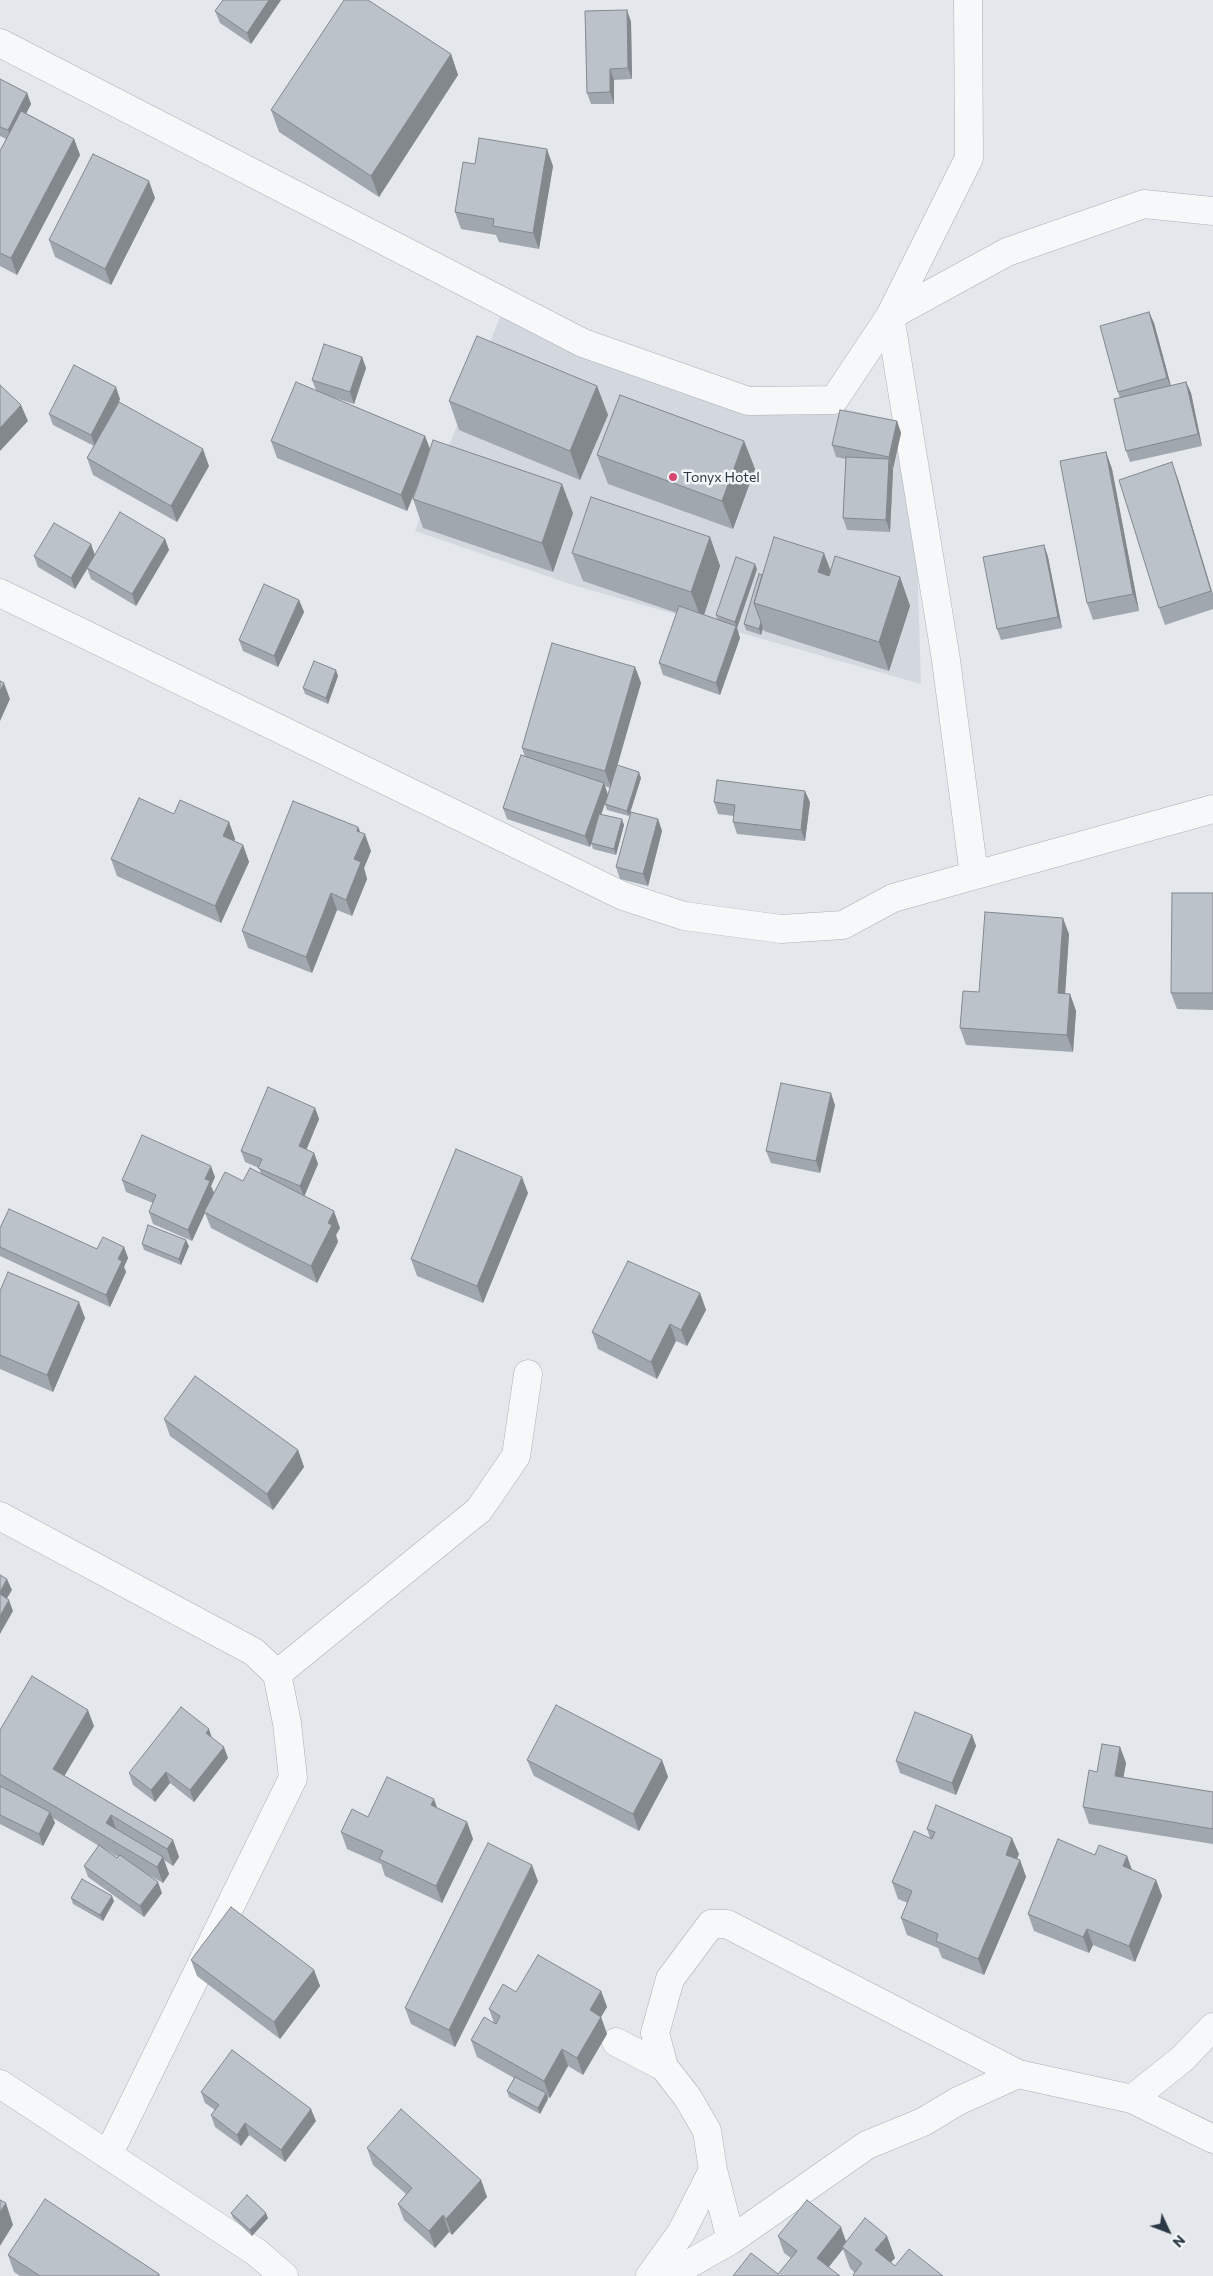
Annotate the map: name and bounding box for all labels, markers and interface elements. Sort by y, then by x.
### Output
place label: Tonyx Hotel [683,469,760,485]
marker: Tonyx Hotel [667,471,679,483]
north arrow [1143,2206,1193,2256]
text: N [1170,2232,1189,2251]

